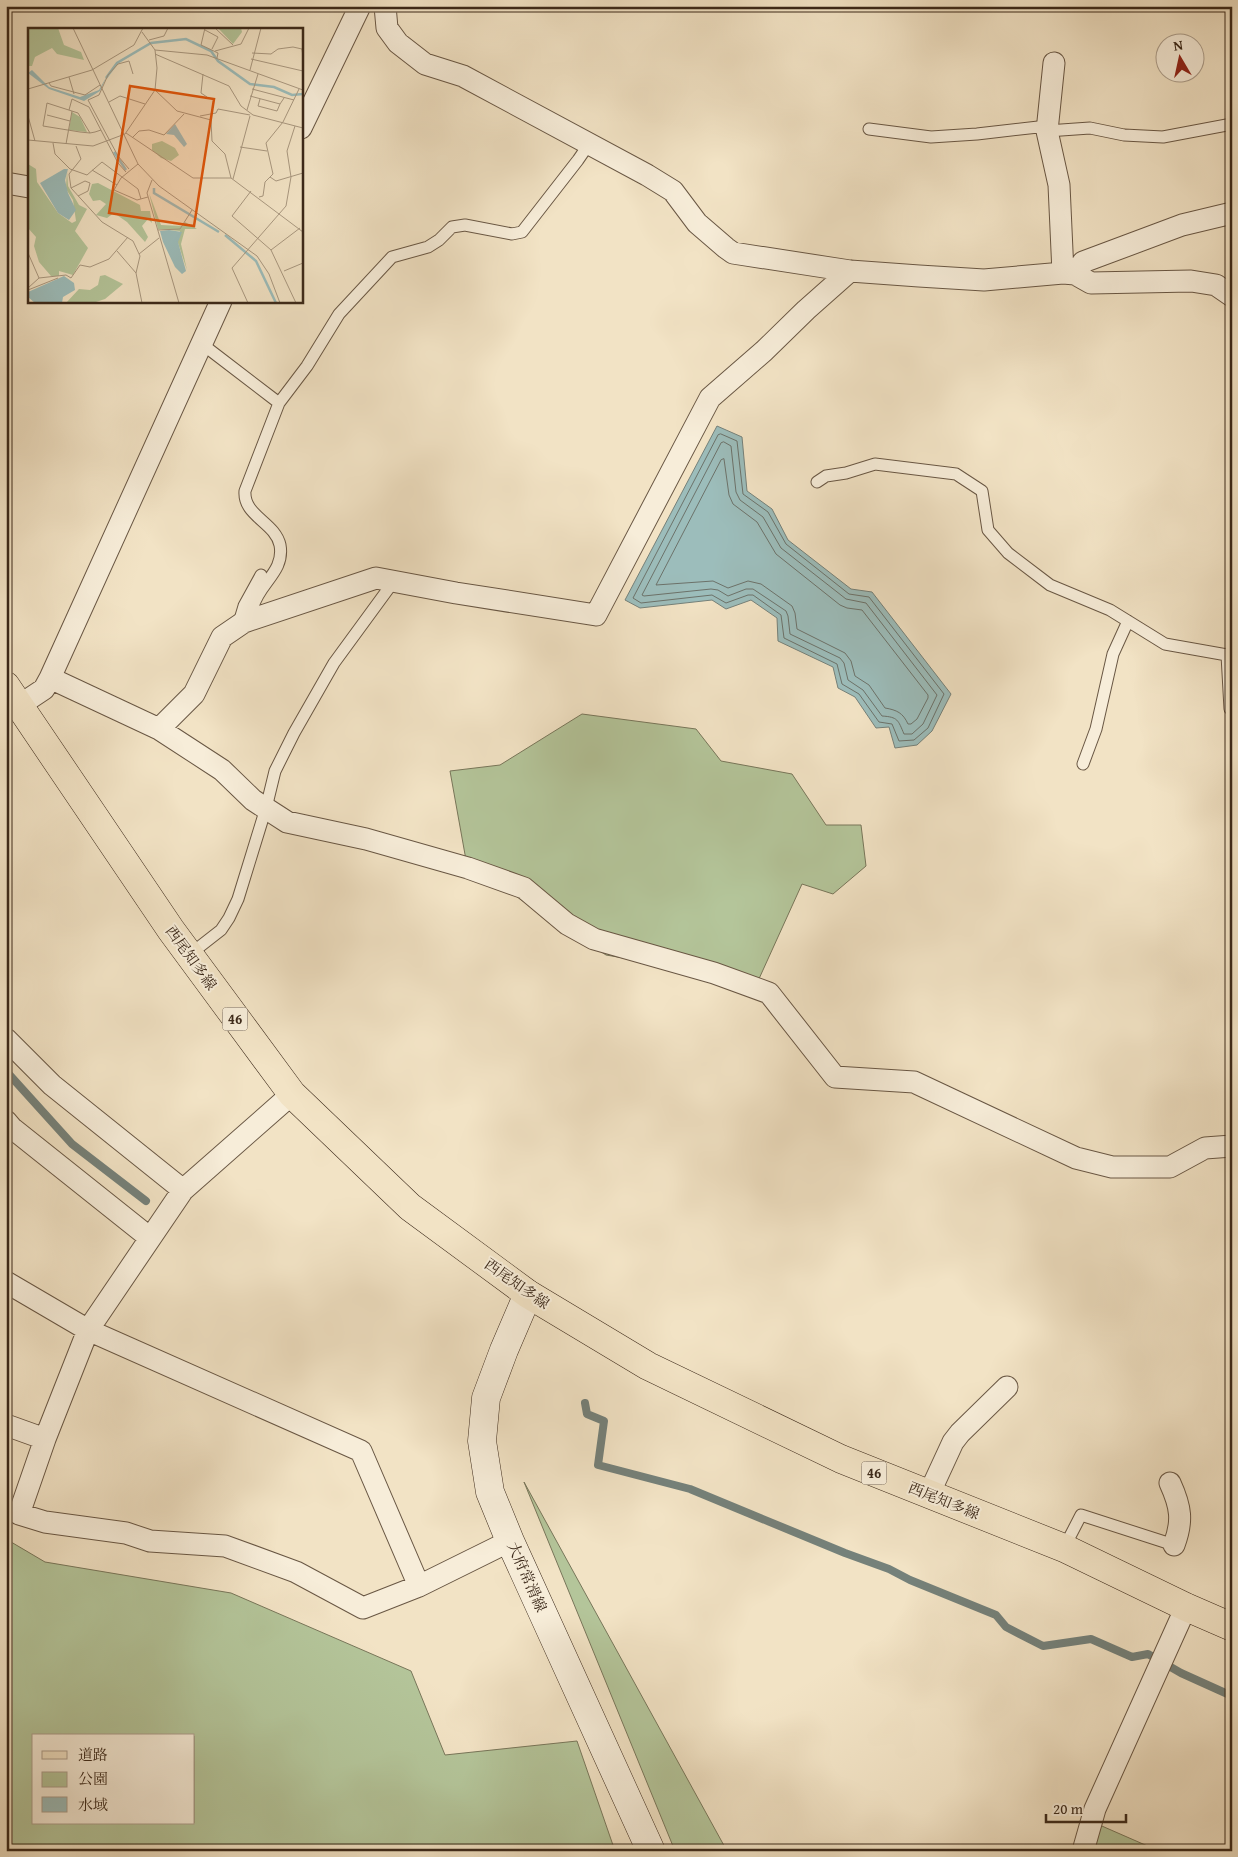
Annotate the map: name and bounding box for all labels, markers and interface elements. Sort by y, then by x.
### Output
inset map [28,28,302,302]
north arrow [1156,32,1206,82]
text: N [1172,34,1185,56]
street label: 西尾知多線 [161,921,222,994]
road number: 46 [222,1008,248,1030]
street label: 西尾知多線 [481,1253,554,1314]
road number: 46 [862,1462,886,1485]
street label: 西尾知多線 [905,1477,983,1524]
street label: 大府常滑線 [503,1538,552,1615]
legend [32,1734,195,1824]
text: 道路 [78,1744,108,1765]
text: 公園 [78,1768,108,1789]
scale bar [1046,1792,1126,1824]
text: 水域 [78,1794,108,1815]
text: 20 m [1053,1798,1084,1819]

